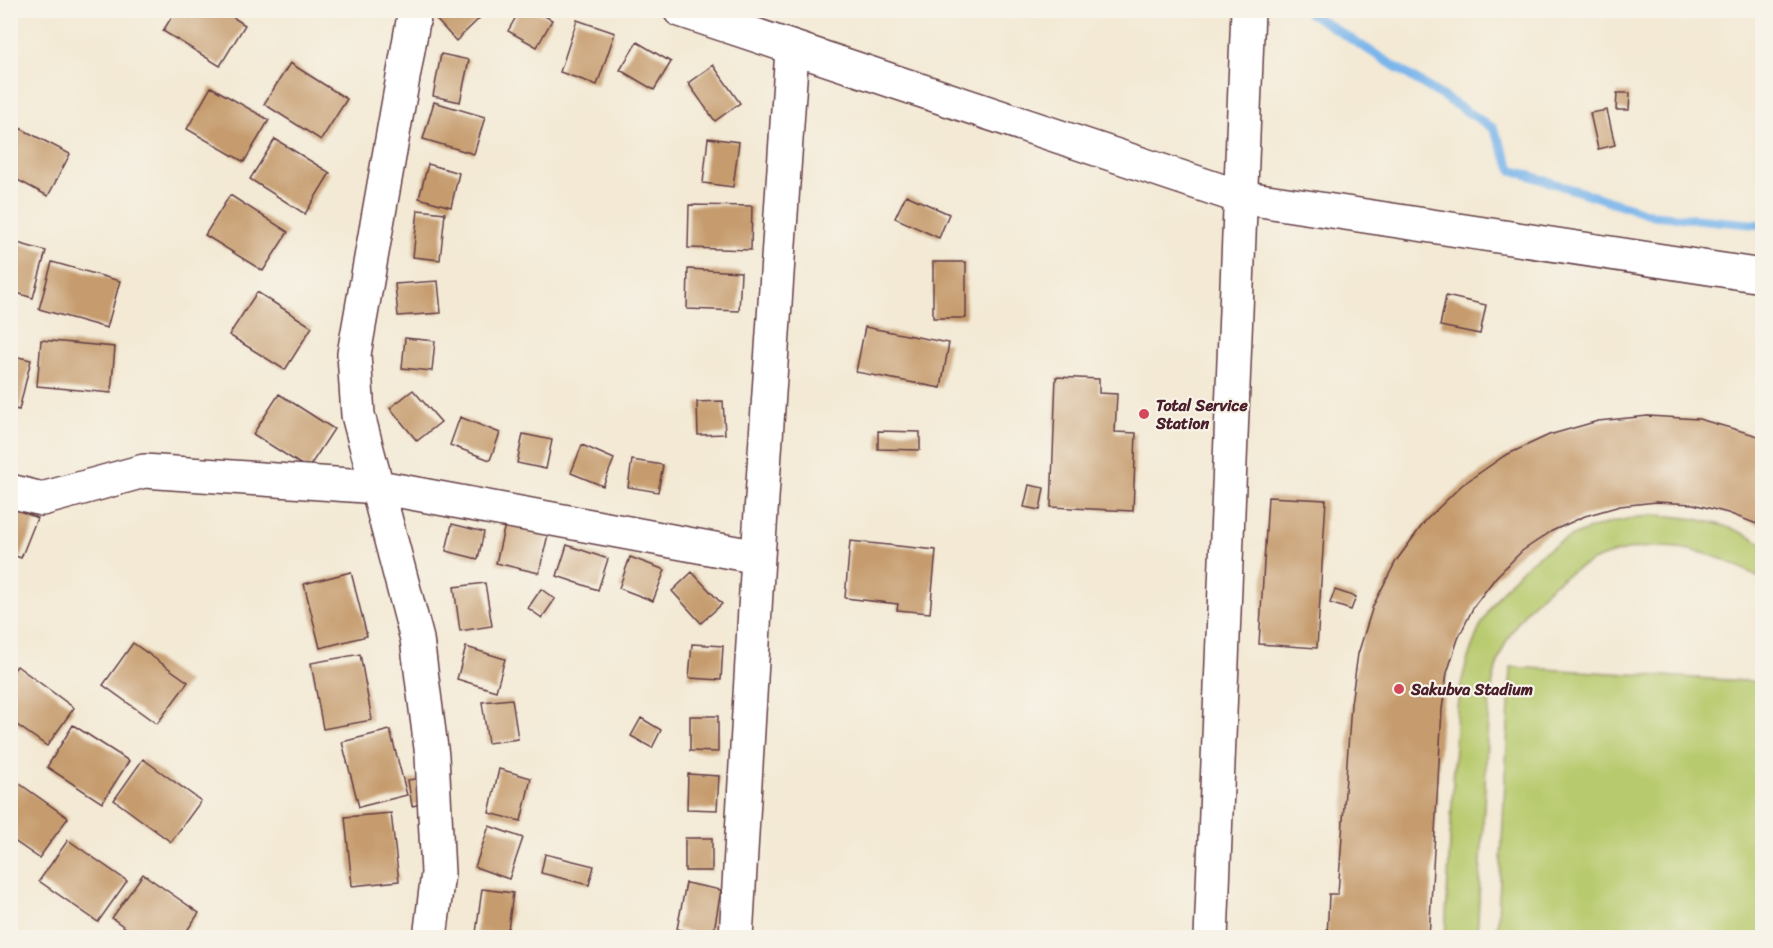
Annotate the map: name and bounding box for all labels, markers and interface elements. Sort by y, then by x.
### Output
place label: Total Service Station [1155,391,1248,438]
marker: Total Service Station [1137,407,1151,421]
place label: Sakubva Stadium [1410,675,1533,704]
marker: Sakubva Stadium [1392,682,1406,696]

